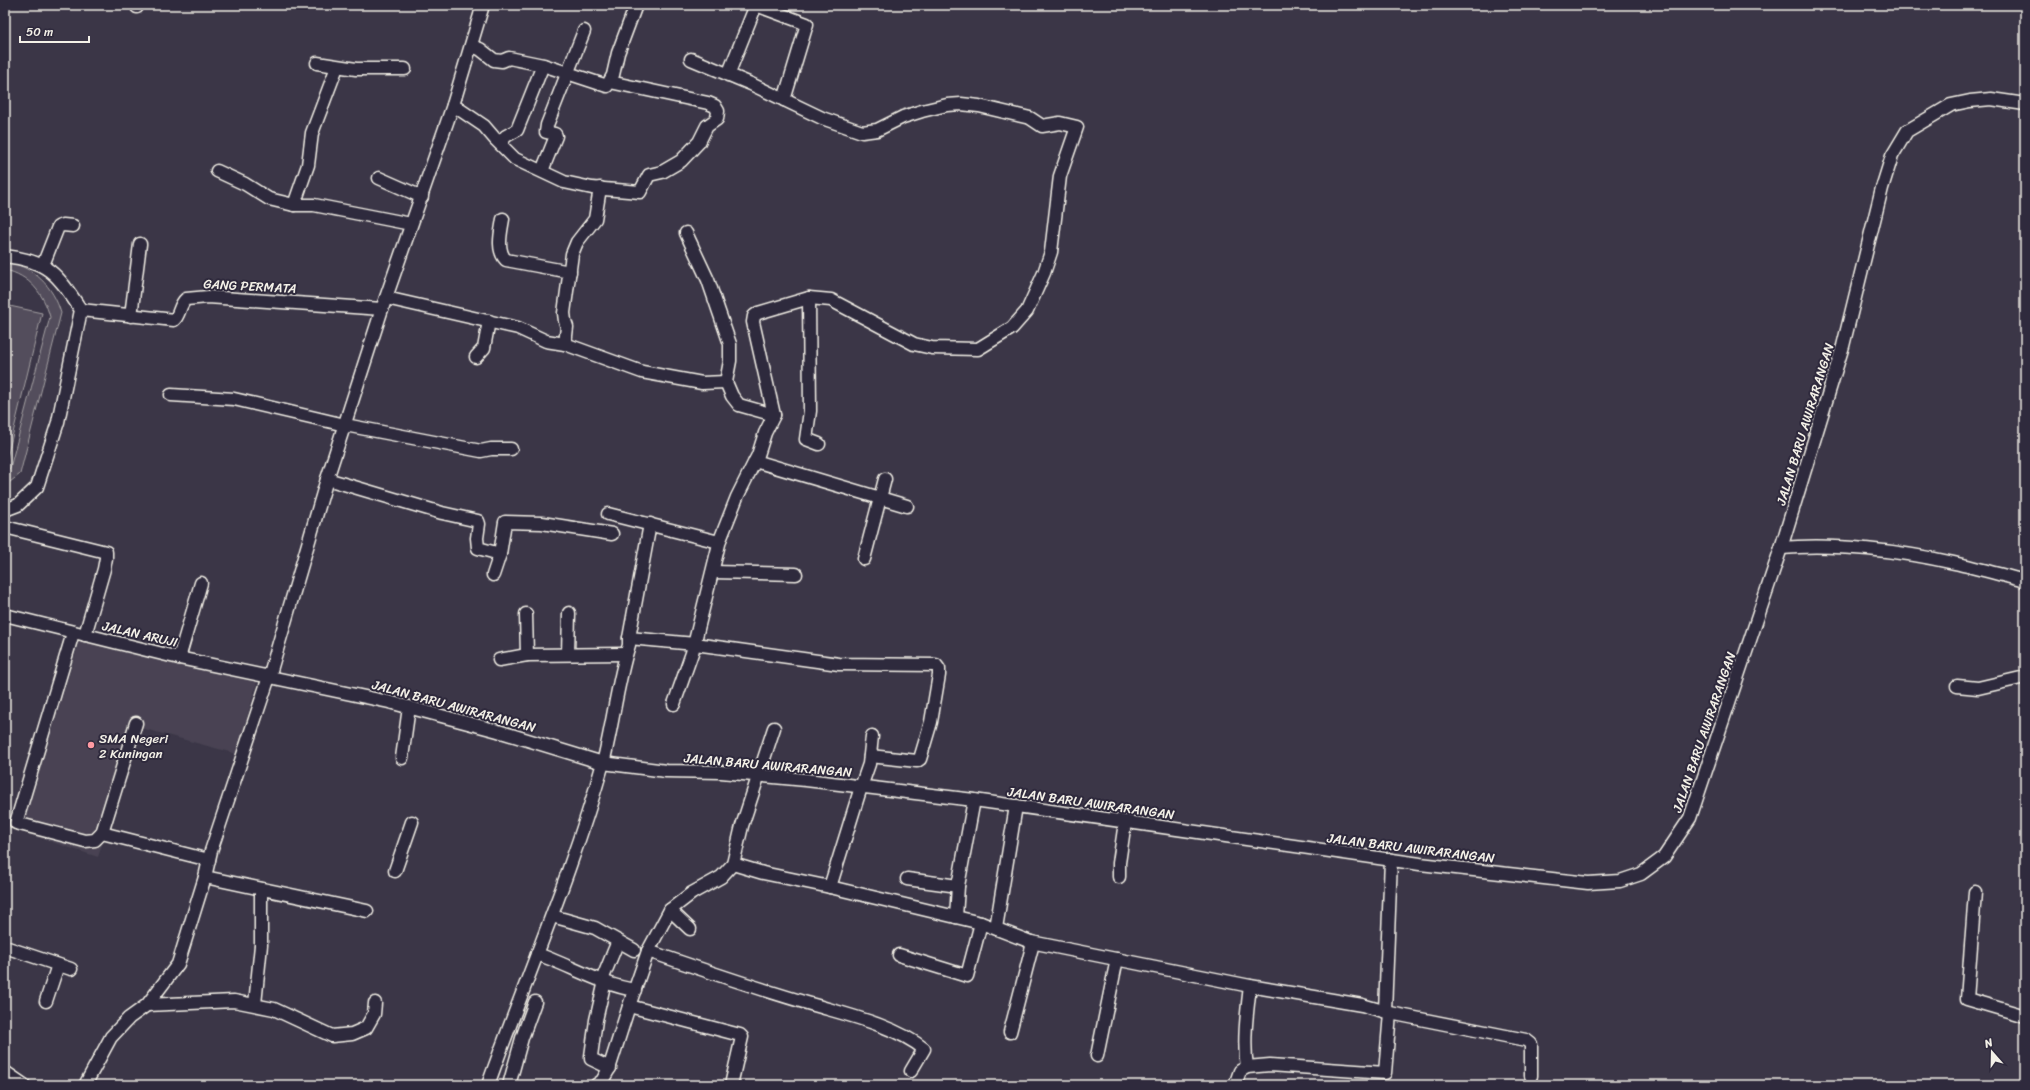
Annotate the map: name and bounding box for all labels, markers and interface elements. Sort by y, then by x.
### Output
scale bar [20,18,89,44]
text: 50 m [26,21,53,43]
street label: GANG PERMATA [203,272,297,300]
street label: JALAN BARU AWIRARANGAN [1769,340,1841,509]
street label: JALAN ARUJI [99,614,180,654]
street label: JALAN BARU AWIRARANGAN [1665,649,1742,816]
street label: JALAN BARU AWIRARANGAN [369,673,538,739]
place label: SMA Negeri 2 Kuningan [99,727,169,765]
marker: SMA Negeri 2 Kuningan [86,740,96,750]
street label: JALAN BARU AWIRARANGAN [682,746,853,784]
street label: JALAN BARU AWIRARANGAN [1005,780,1176,826]
street label: JALAN BARU AWIRARANGAN [1325,826,1496,870]
north arrow [1972,1032,2012,1072]
text: N [1981,1033,1996,1054]

